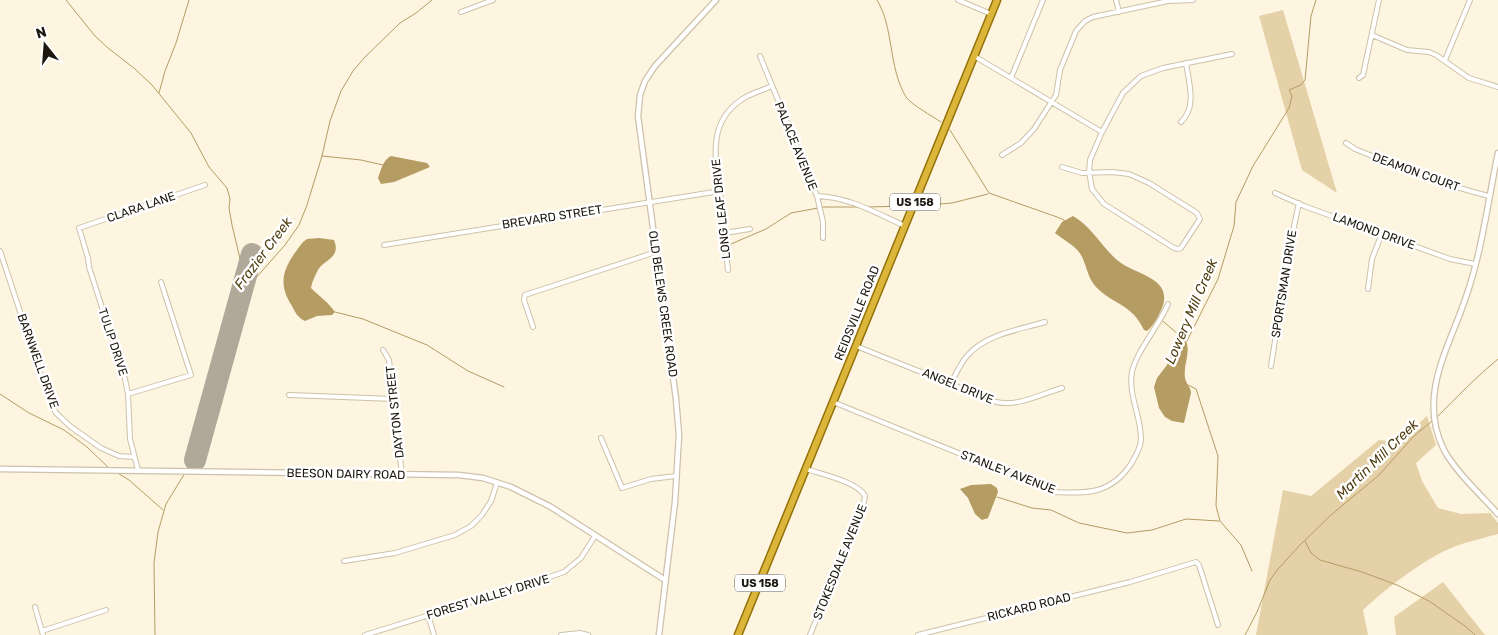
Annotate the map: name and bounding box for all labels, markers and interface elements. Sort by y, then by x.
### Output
north arrow [20,20,70,70]
text: N [34,23,49,43]
street label: PALACE AVENUE [772,100,820,192]
street label: DEAMON COURT [1370,150,1462,194]
street label: LONG LEAF DRIVE [709,158,733,260]
street label: CLARA LANE [105,189,177,225]
road number: US 158 [890,193,940,210]
street label: BREVARD STREET [501,202,603,232]
street label: LAMOND DRIVE [1331,210,1417,252]
water label: Frazier Creek [231,213,296,293]
street label: SPORTSMAN DRIVE [1269,229,1299,339]
street label: OLD BELEWS CREEK ROAD [646,230,680,378]
water label: Lowery Mill Creek [1162,255,1222,366]
street label: REIDSVILLE ROAD [832,264,882,362]
street label: TULIP DRIVE [95,306,131,378]
street label: BARNWELL DRIVE [14,312,62,410]
street label: DAYTON STREET [383,365,407,459]
street label: ANGEL DRIVE [920,365,996,407]
water label: Martin Mill Creek [1333,415,1423,503]
street label: STANLEY AVENUE [959,447,1057,497]
street label: BEESON DAIRY ROAD [286,466,406,482]
street label: STOKESDALE AVENUE [810,502,870,622]
street label: FOREST VALLEY DRIVE [425,572,551,622]
road number: US 158 [735,574,785,592]
street label: RICKARD ROAD [986,590,1072,624]

